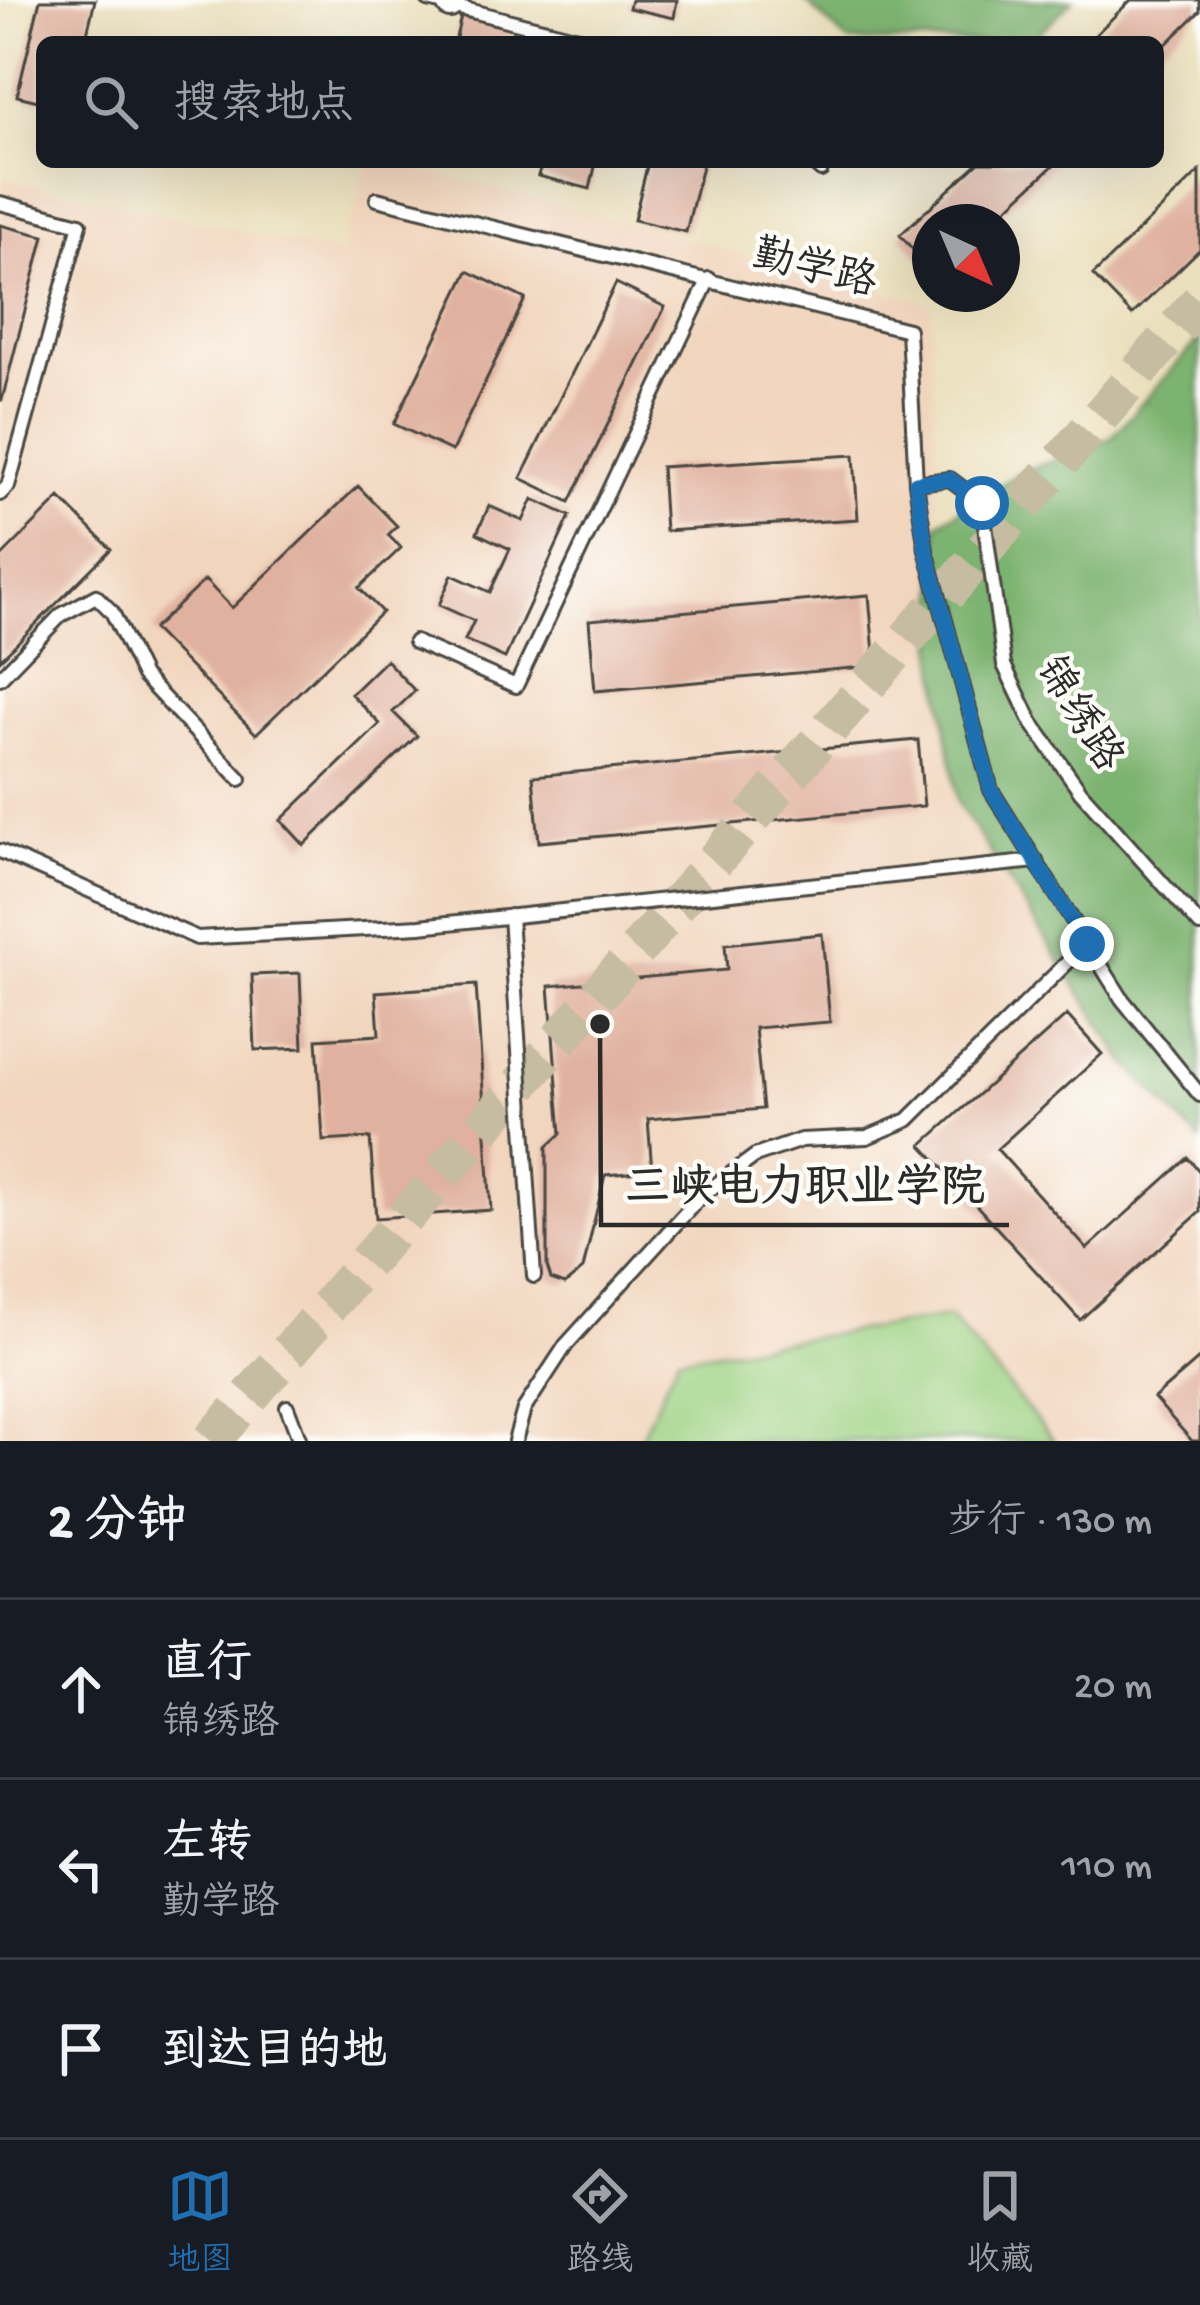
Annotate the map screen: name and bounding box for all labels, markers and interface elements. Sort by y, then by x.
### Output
search box [36,36,1164,168]
icon: search [78,69,144,135]
text: 搜索地点 [174,81,354,134]
north arrow [912,204,1020,312]
street label: 勤学路 [747,230,882,311]
route start [955,476,1009,530]
street label: 锦绣路 [1022,648,1133,782]
route end [1060,917,1114,971]
callout: 三峡电力职业学院 [601,1144,1009,1225]
text: 三峡电力职业学院 [625,1162,985,1218]
text: 2 分钟 [48,1496,187,1556]
text: 步行 · 130 m [948,1501,1152,1547]
text: 直行 [162,1640,252,1693]
icon: ahead [48,1656,114,1722]
text: 20 m [1074,1666,1152,1712]
text: 锦绣路 [162,1703,279,1749]
text: 左转 [162,1820,252,1873]
icon: left [48,1836,114,1902]
text: 110 m [1061,1846,1152,1892]
text: 勤学路 [162,1883,279,1929]
icon: arrive [48,2016,114,2082]
text: 到达目的地 [162,2028,387,2081]
tab: 地图 [167,2163,233,2282]
tab: 路线 [567,2163,633,2282]
tab: 收藏 [967,2163,1033,2282]

